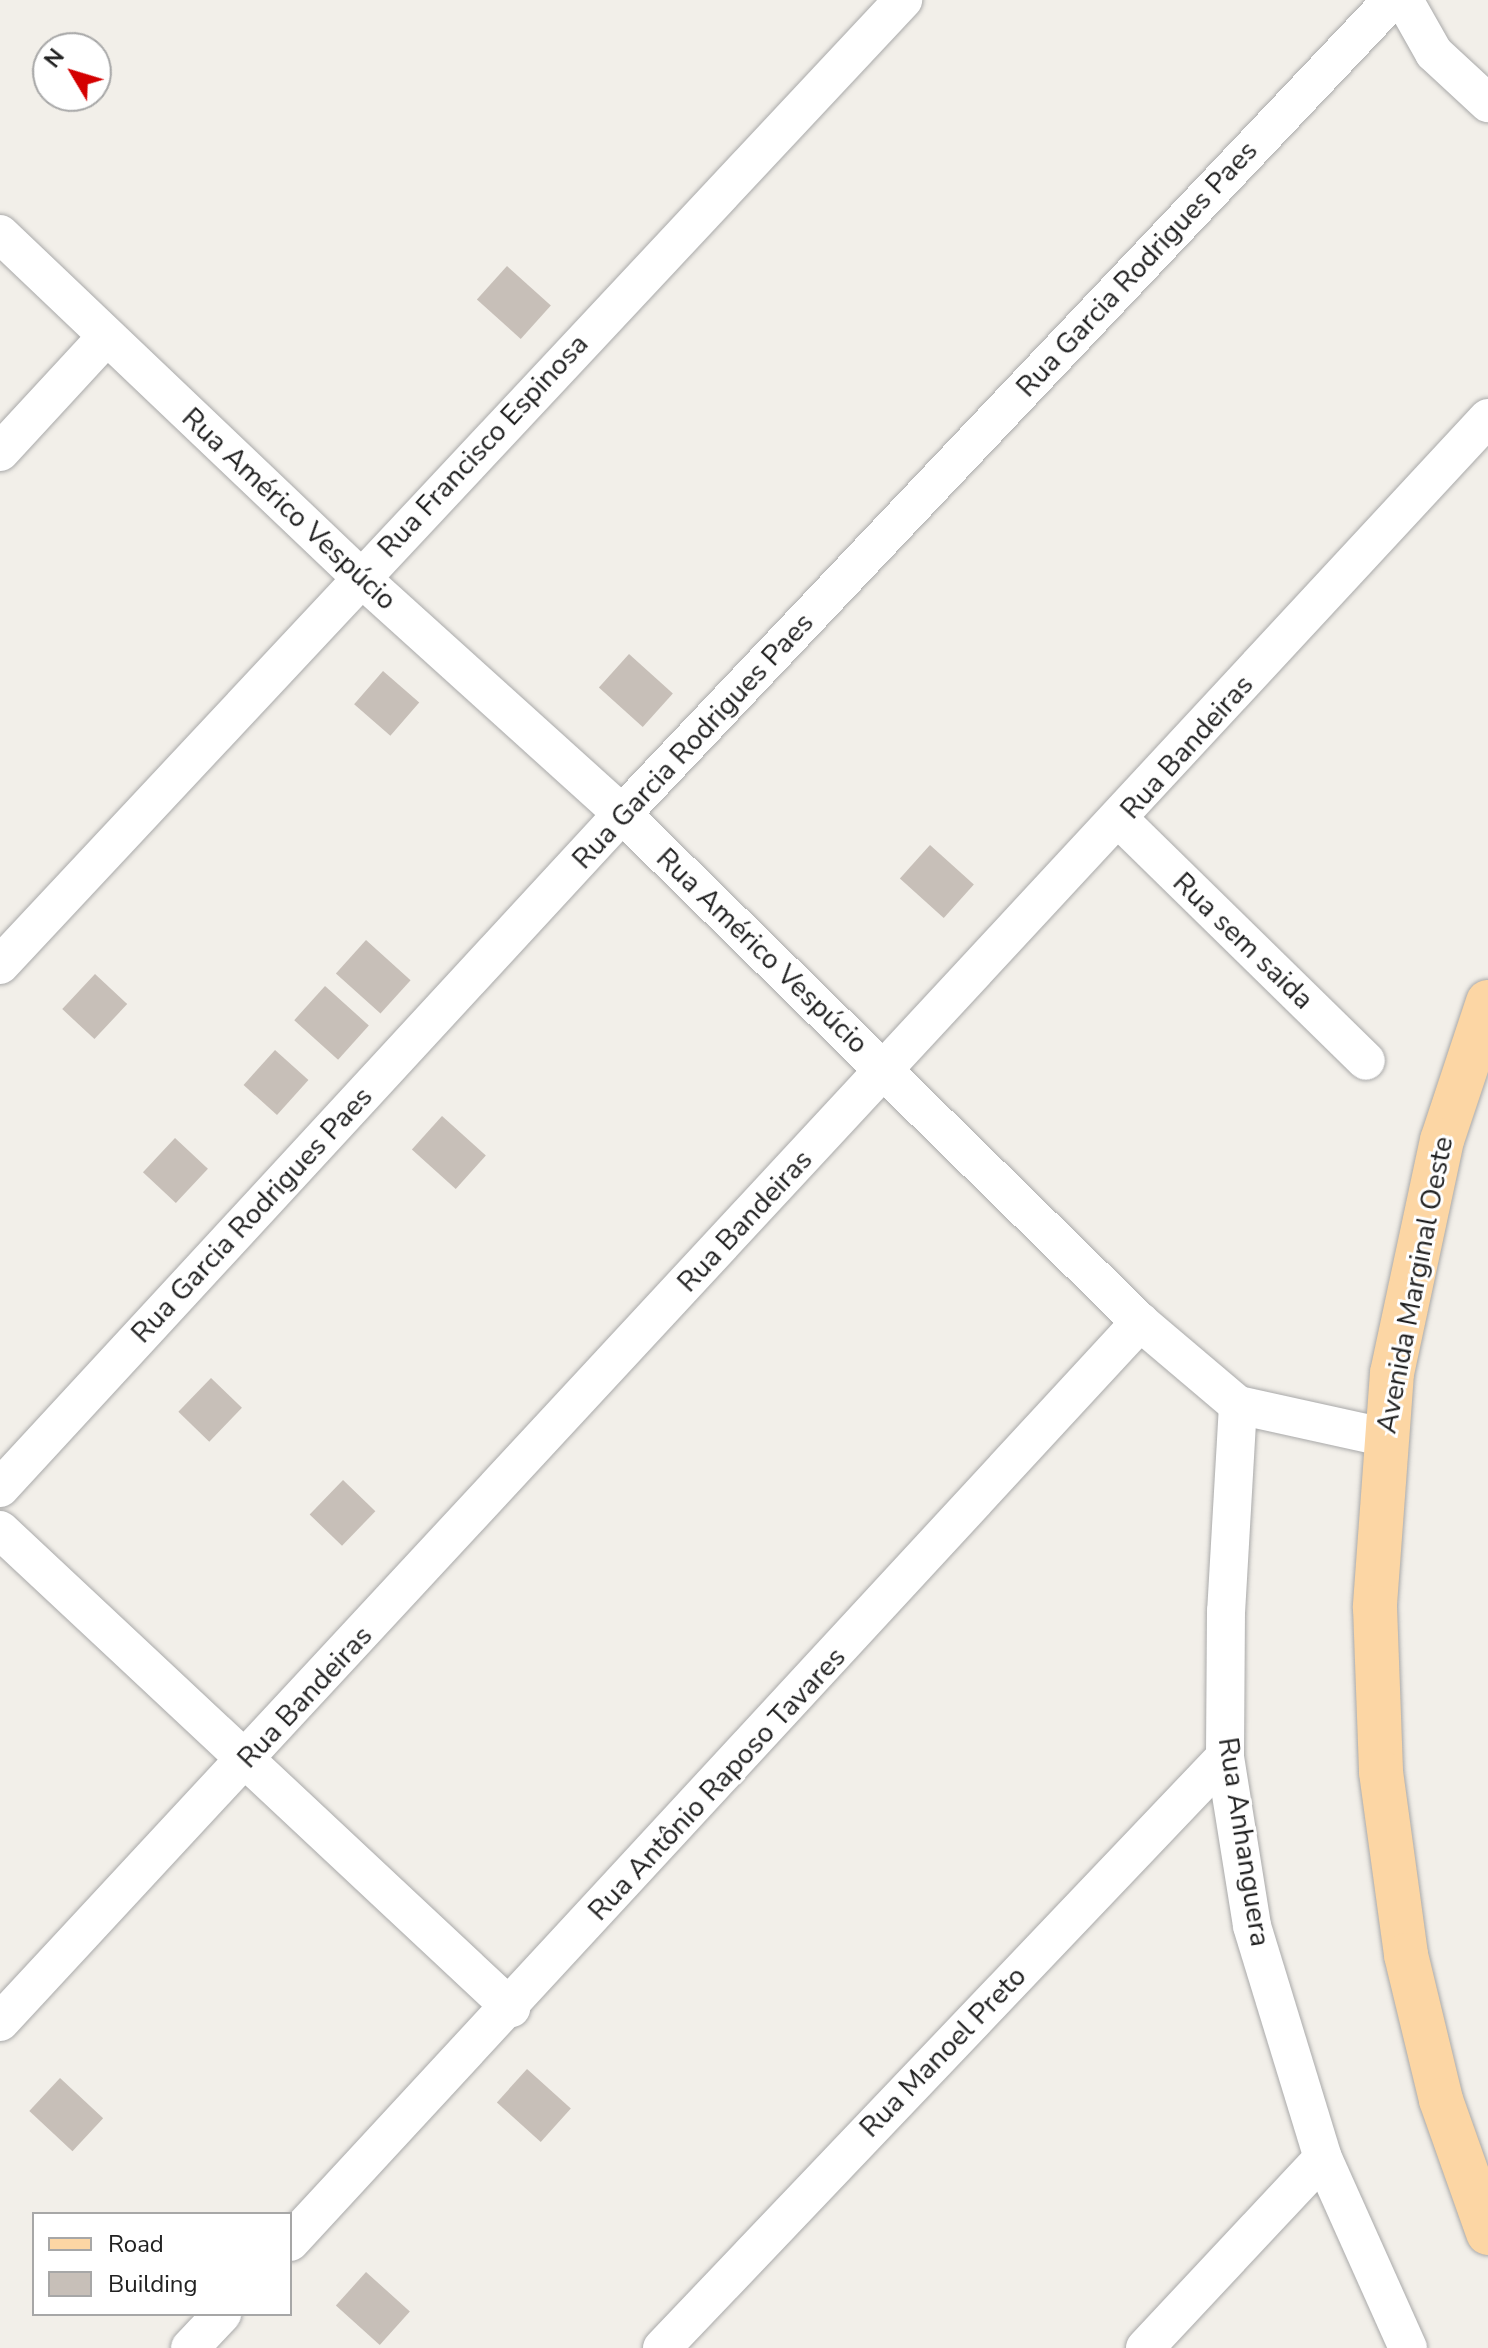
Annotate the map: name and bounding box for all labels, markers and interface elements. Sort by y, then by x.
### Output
north arrow [32,32,112,112]
text: N [38,43,72,74]
street label: Rua Garcia Rodrigues Paes [1010,134,1264,404]
street label: Rua Francisco Espinosa [371,328,595,564]
street label: Rua Américo Vespúcio [175,401,403,617]
street label: Rua Garcia Rodrigues Paes [566,606,820,876]
street label: Rua Bandeiras [1114,668,1260,826]
street label: Rua Américo Vespúcio [649,841,875,1061]
street label: Rua sem saida [1166,866,1320,1016]
street label: Rua Garcia Rodrigues Paes [125,1080,379,1350]
street label: Avenida Marginal Oeste [1370,1134,1460,1436]
street label: Rua Bandeiras [671,1143,819,1299]
street label: Rua Bandeiras [231,1619,379,1775]
street label: Rua Antônio Raposo Tavares [581,1640,853,1928]
street label: Rua Anhanguera [1211,1735,1277,1949]
street label: Rua Manoel Preto [853,1960,1033,2144]
legend [32,2212,292,2316]
text: Road [108,2228,164,2260]
text: Building [108,2268,198,2300]

